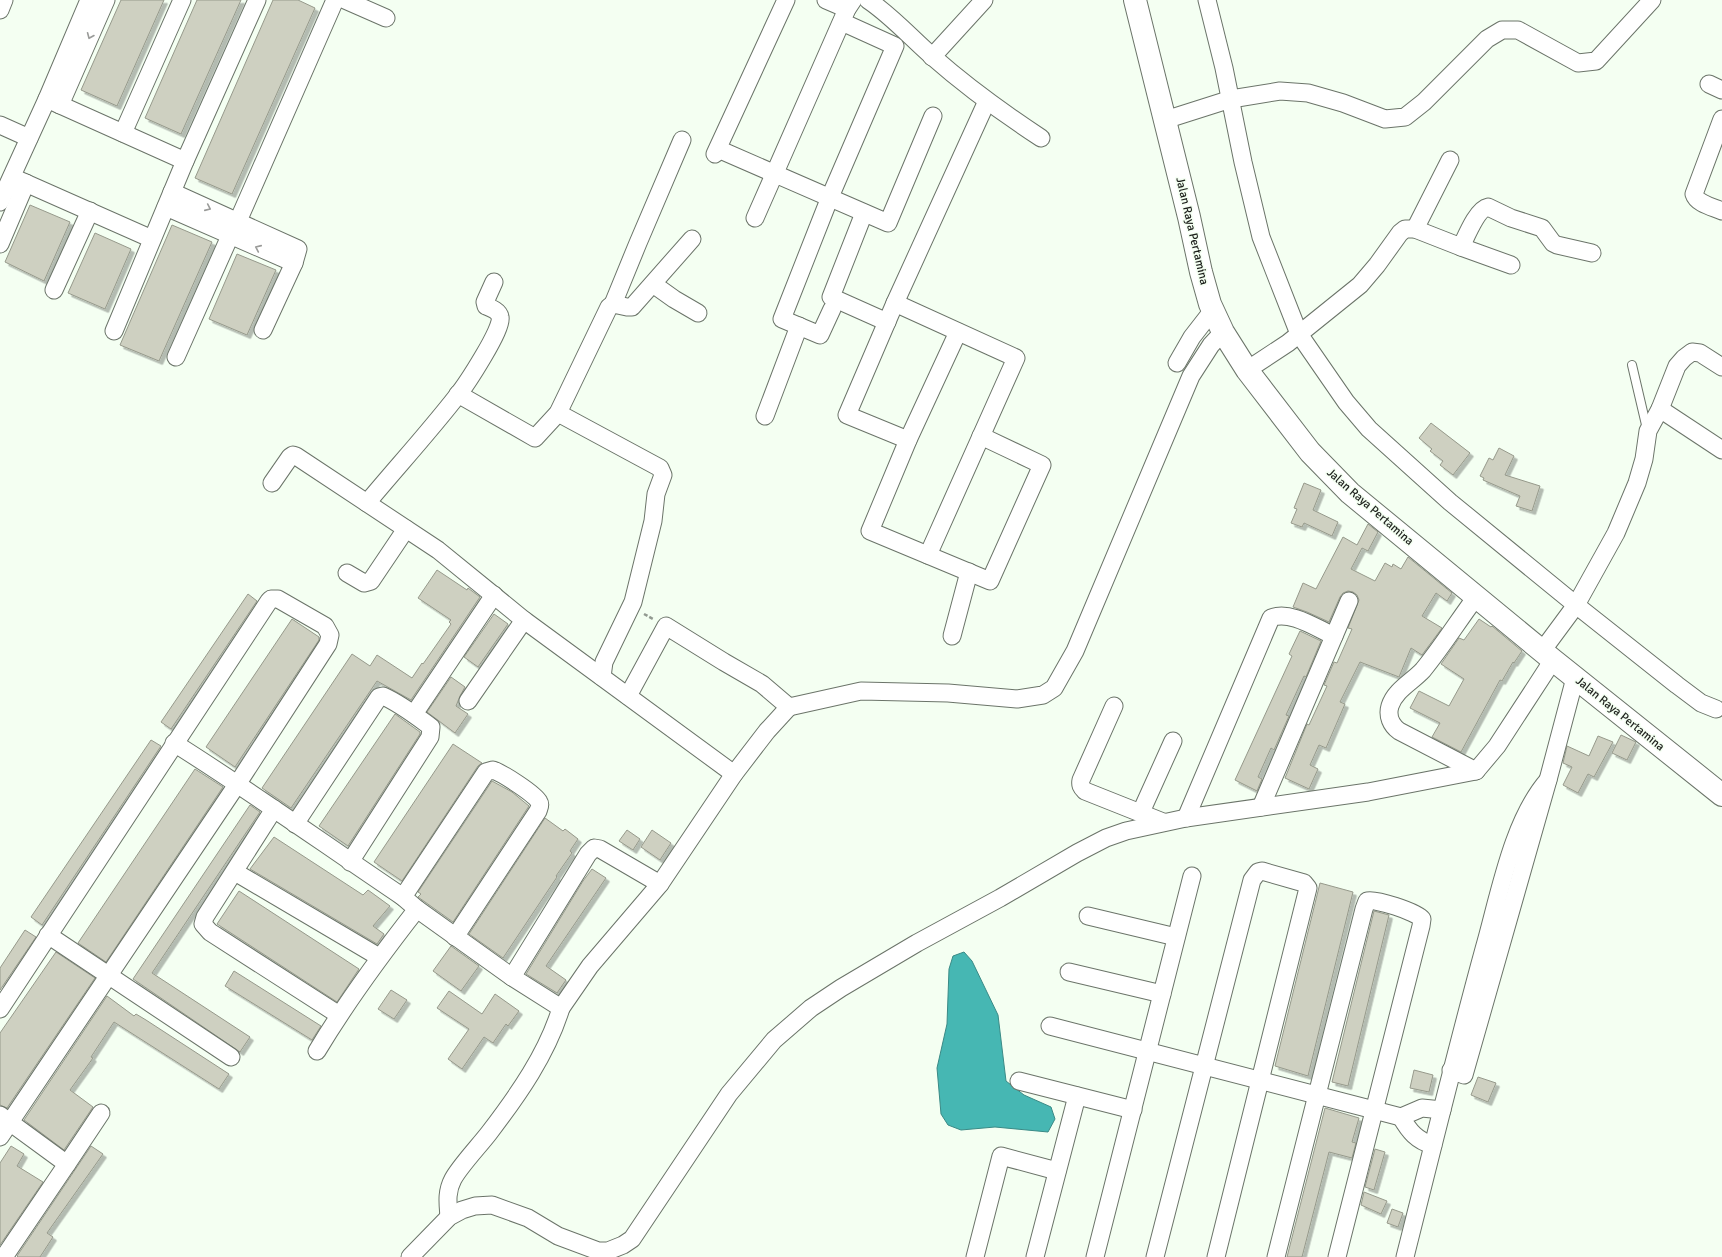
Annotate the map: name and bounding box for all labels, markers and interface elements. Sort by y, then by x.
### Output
one-way arrow [87,31,95,39]
street label: Jalan Raya Pertamina [1172,176,1212,286]
one-way arrow [203,203,211,211]
one-way arrow [254,244,261,252]
street label: Jalan Raya Pertamina [1324,465,1416,549]
street label: Jalan Raya Pertamina [1573,674,1667,754]

